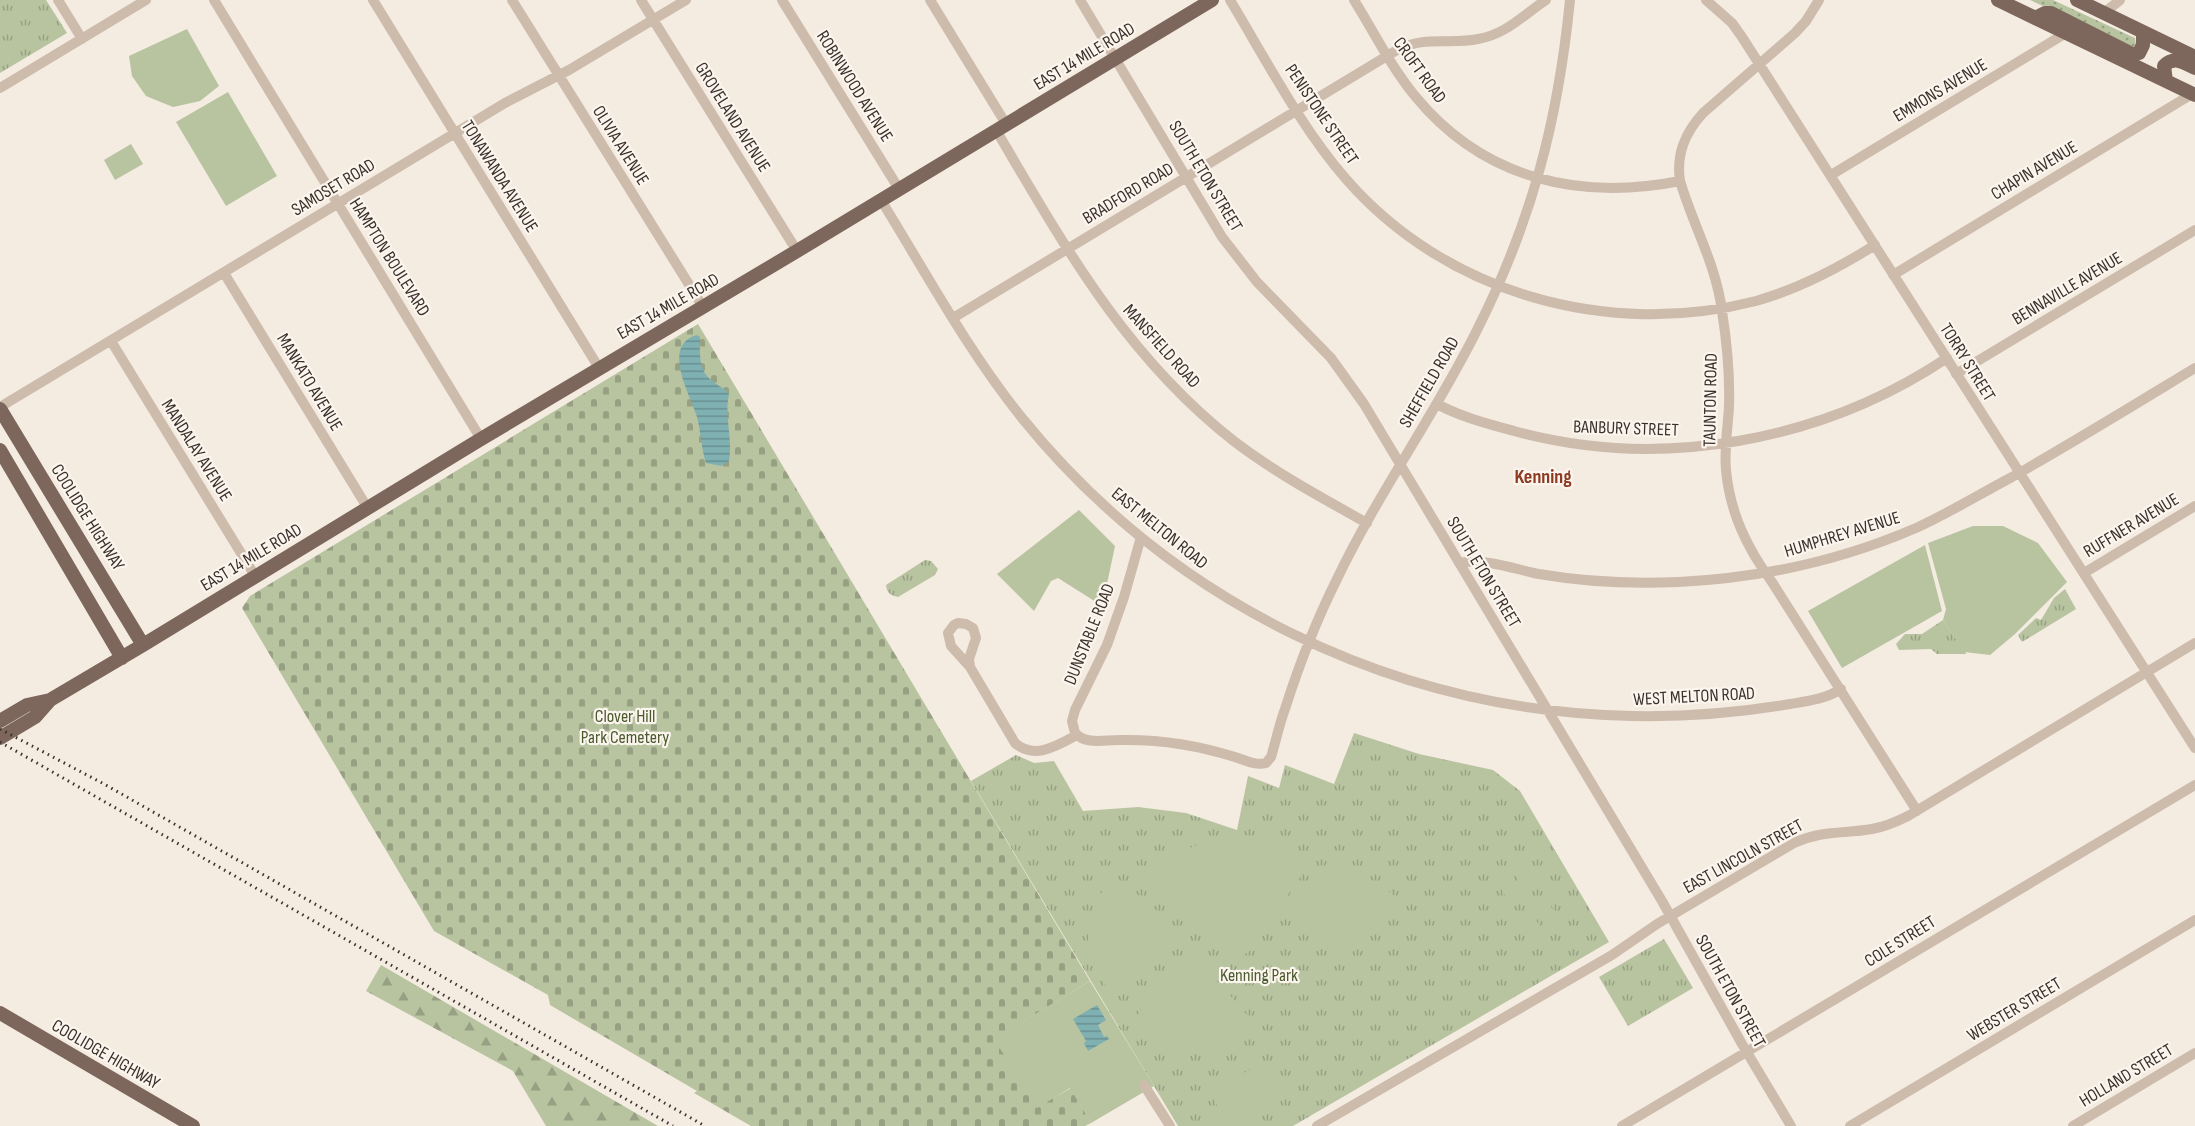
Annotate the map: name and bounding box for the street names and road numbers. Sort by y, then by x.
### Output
street label: EAST 14 MILE ROAD [1030,18,1139,95]
street label: ROBINWOOD AVENUE [812,27,897,146]
street label: CROFT ROAD [1389,33,1451,107]
street label: EMMONS AVENUE [1890,54,1991,127]
street label: GROVELAND AVENUE [691,59,775,176]
street label: PENISTONE STREET [1280,60,1363,168]
street label: OLIVIA AVENUE [588,102,653,189]
street label: TONAWANDA AVENUE [457,116,542,236]
street label: SOUTH ETON STREET [1164,117,1247,235]
street label: CHAPIN AVENUE [1987,136,2081,204]
street label: SAMOSET ROAD [288,154,379,221]
street label: BRADFORD ROAD [1079,158,1177,229]
street label: HAMPTON BOULEVARD [345,194,434,320]
street label: BENNAVILLE AVENUE [2008,247,2126,329]
street label: EAST 14 MILE ROAD [614,269,723,344]
street label: MANSFIELD ROAD [1119,300,1205,393]
street label: TORRY STREET [1935,319,2000,405]
street label: MANKATO AVENUE [272,330,347,435]
street label: SHEFFIELD ROAD [1395,333,1464,431]
street label: TAUNTON ROAD [1699,353,1722,447]
street label: MANDALAY AVENUE [157,395,236,505]
street label: BANBURY STREET [1573,416,1679,441]
street label: COOLIDGE HIGHWAY [46,460,129,575]
street label: EAST MELTON ROAD [1107,483,1212,574]
street label: RUFFNER AVENUE [2080,489,2183,562]
street label: HUMPHREY AVENUE [1782,507,1902,562]
street label: SOUTH ETON STREET [1442,513,1525,631]
street label: EAST 14 MILE ROAD [197,519,306,596]
street label: DUNSTABLE ROAD [1060,581,1119,688]
street label: WEST MELTON ROAD [1633,683,1755,710]
street label: EAST LINCOLN STREET [1680,815,1807,898]
street label: COLE STREET [1861,911,1940,971]
street label: SOUTH ETON STREET [1691,931,1770,1051]
street label: WEBSTER STREET [1963,973,2065,1046]
street label: COOLIDGE HIGHWAY [48,1015,164,1094]
street label: HOLLAND STREET [2076,1039,2177,1112]

